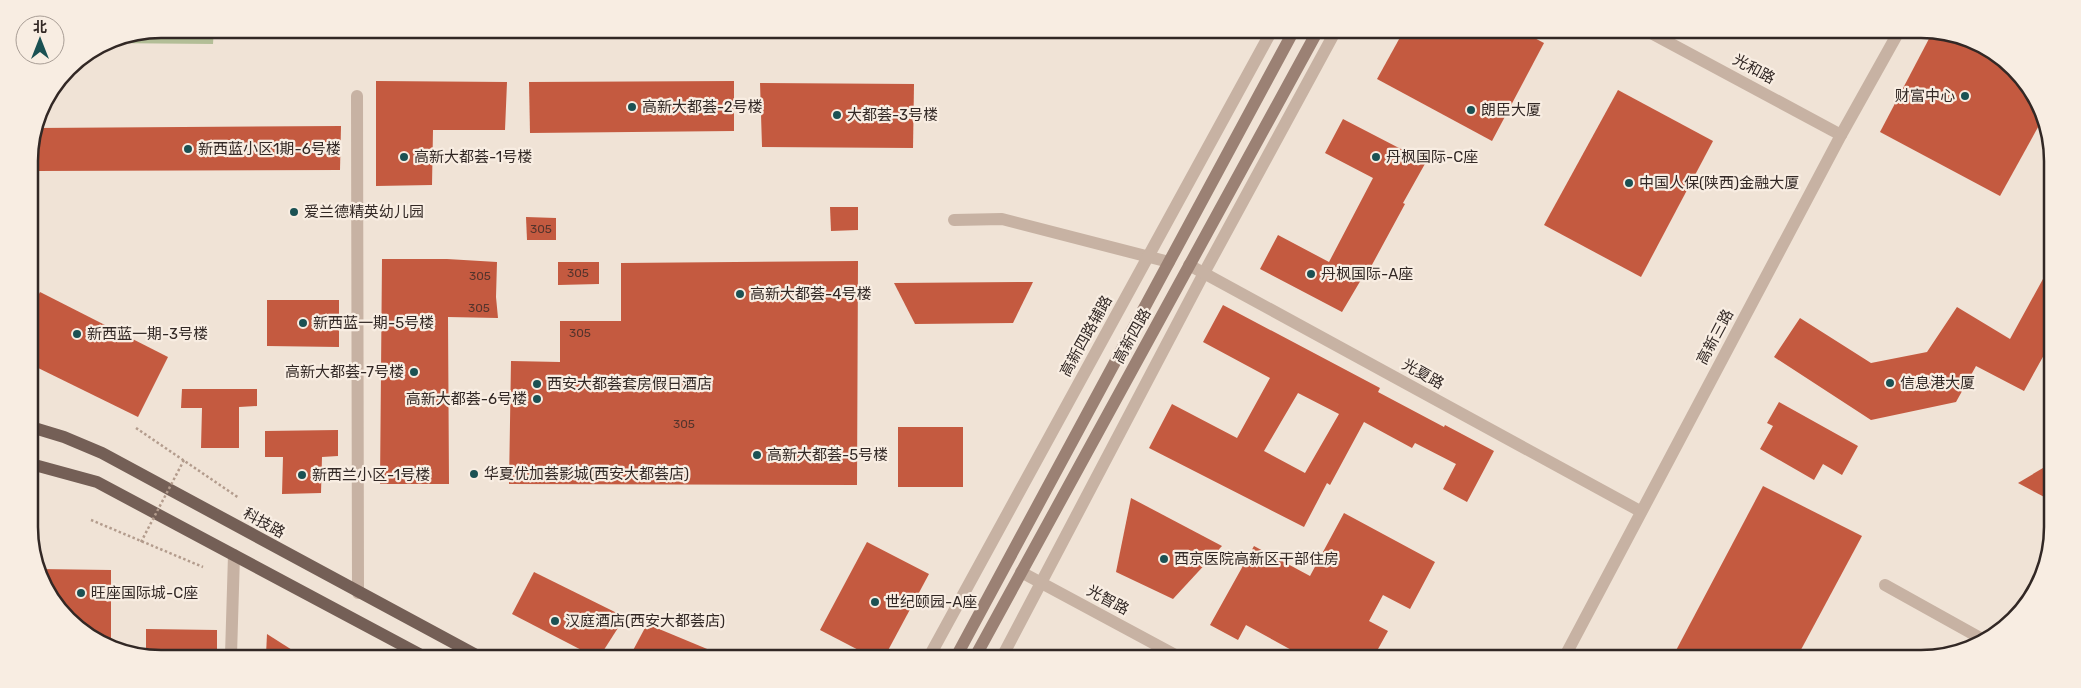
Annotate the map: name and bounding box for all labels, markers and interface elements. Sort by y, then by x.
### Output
north arrow [15,15,65,65]
text: 北 [33,19,47,36]
street label: 光和路 [1730,50,1778,88]
place label: 财富中心 [1895,87,1955,105]
marker: 财富中心 [1959,90,1971,102]
place label: 高新大都荟-2号楼 [642,98,762,116]
marker: 高新大都荟-2号楼 [626,101,638,113]
place label: 朗臣大厦 [1481,101,1541,119]
marker: 朗臣大厦 [1465,104,1477,116]
place label: 大都荟-3号楼 [847,106,938,124]
marker: 大都荟-3号楼 [831,109,843,121]
place label: 新西蓝小区1期-6号楼 [198,140,341,158]
marker: 新西蓝小区1期-6号楼 [182,143,194,155]
place label: 高新大都荟-1号楼 [414,148,532,166]
place label: 丹枫国际-C座 [1386,148,1478,166]
marker: 高新大都荟-1号楼 [398,151,410,163]
marker: 丹枫国际-C座 [1370,151,1382,163]
place label: 中国人保(陕西)金融大厦 [1639,174,1799,192]
marker: 中国人保(陕西)金融大厦 [1623,177,1635,189]
place label: 爱兰德精英幼儿园 [304,203,424,221]
marker: 爱兰德精英幼儿园 [288,206,300,218]
house number: 305 [530,222,552,236]
place label: 丹枫国际-A座 [1321,265,1413,283]
house number: 305 [567,266,589,280]
marker: 丹枫国际-A座 [1305,268,1317,280]
house number: 305 [469,269,491,283]
place label: 高新大都荟-4号楼 [750,285,872,303]
marker: 高新大都荟-4号楼 [734,288,746,300]
street label: 高新四路辅路 [1056,292,1116,380]
house number: 305 [468,301,490,315]
street label: 高新四路 [1110,305,1154,367]
street label: 高新三路 [1693,306,1737,368]
place label: 新西蓝一期-5号楼 [313,314,434,332]
marker: 新西蓝一期-5号楼 [297,317,309,329]
place label: 新西蓝一期-3号楼 [87,325,208,343]
house number: 305 [569,326,591,340]
marker: 新西蓝一期-3号楼 [71,328,83,340]
street label: 光夏路 [1399,355,1447,393]
place label: 高新大都荟-7号楼 [285,363,404,381]
marker: 高新大都荟-7号楼 [408,366,420,378]
place label: 信息港大厦 [1900,374,1975,392]
place label: 西安大都荟套房假日酒店 [547,375,712,393]
marker: 信息港大厦 [1884,377,1896,389]
marker: 西安大都荟套房假日酒店 [531,378,543,390]
place label: 高新大都荟-6号楼 [406,390,527,408]
marker: 高新大都荟-6号楼 [531,393,543,405]
house number: 305 [673,417,695,431]
place label: 高新大都荟-5号楼 [767,446,888,464]
marker: 高新大都荟-5号楼 [751,449,763,461]
place label: 华夏优加荟影城(西安大都荟店) [484,465,689,483]
place label: 新西兰小区-1号楼 [312,466,430,484]
marker: 华夏优加荟影城(西安大都荟店) [468,468,480,480]
marker: 新西兰小区-1号楼 [296,469,308,481]
street label: 科技路 [240,504,288,542]
place label: 西京医院高新区干部住房 [1174,550,1339,568]
marker: 西京医院高新区干部住房 [1158,553,1170,565]
street label: 光智路 [1084,581,1132,619]
place label: 旺座国际城-C座 [91,584,198,602]
marker: 旺座国际城-C座 [75,587,87,599]
place label: 世纪颐园-A座 [885,593,977,611]
marker: 世纪颐园-A座 [869,596,881,608]
place label: 汉庭酒店(西安大都荟店) [565,612,725,630]
marker: 汉庭酒店(西安大都荟店) [549,615,561,627]

